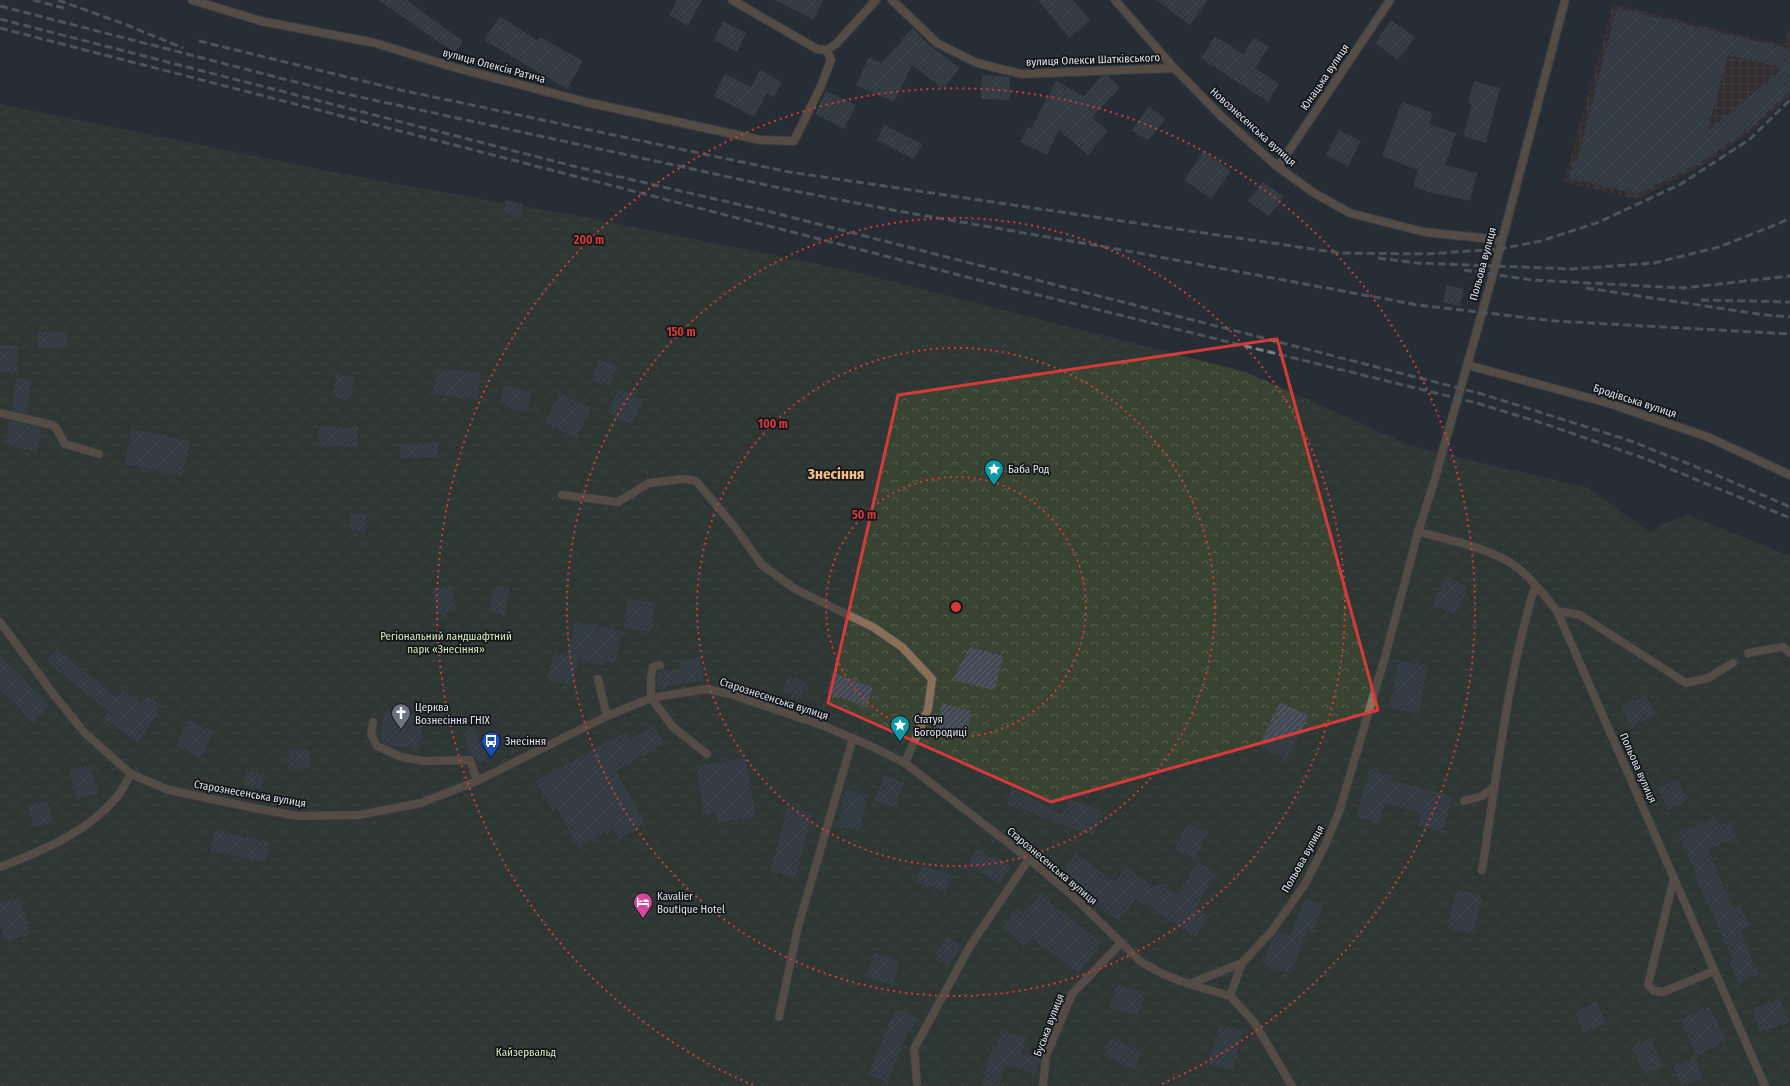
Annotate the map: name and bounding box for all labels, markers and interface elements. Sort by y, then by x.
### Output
street label: Юнацька вулиця [1298,41,1352,113]
street label: вулиця Олексія Ратича [441,46,547,86]
street label: вулиця Олекси Шатківського [1026,51,1161,69]
street label: Новознесенська вулиця [1207,85,1299,169]
street label: Польова вулиця [1467,226,1499,302]
text: 200 m [573,233,604,247]
text: 150 m [666,325,696,339]
street label: Бродівська вулиця [1592,381,1678,421]
text: 100 m [758,417,788,431]
place icon: Баба Род [983,458,1005,486]
place label: Баба Род [1008,463,1050,476]
district label: Знесіння [807,465,864,483]
text: 50 m [852,508,876,522]
centre of rings [949,600,963,614]
park label: Регіональний ландшафтний парк «Знесіння» [380,630,512,656]
street label: Старознесенська вулиця [718,675,830,723]
place label: Церква Вознесіння ГНІХ [415,701,491,727]
church icon: Церква Вознесіння ГНІХ [390,702,412,730]
place label: Статуя Богородиці [914,713,967,739]
place icon: Статуя Богородиці [889,714,911,742]
bus stop icon: Знесіння [480,730,502,758]
street label: Польова вулиця [1617,731,1659,805]
place label: Знесіння [505,735,546,748]
street label: Старознесенська вулиця [193,778,307,810]
street label: Польова вулиця [1279,823,1327,895]
street label: Старознесенська вулиця [1004,825,1100,907]
place label: Kavalier Boutique Hotel [657,890,725,916]
hotel icon: Kavalier Boutique Hotel [632,891,654,919]
street label: Буська вулиця [1031,992,1067,1058]
park label: Кайзервальд [496,1046,557,1059]

